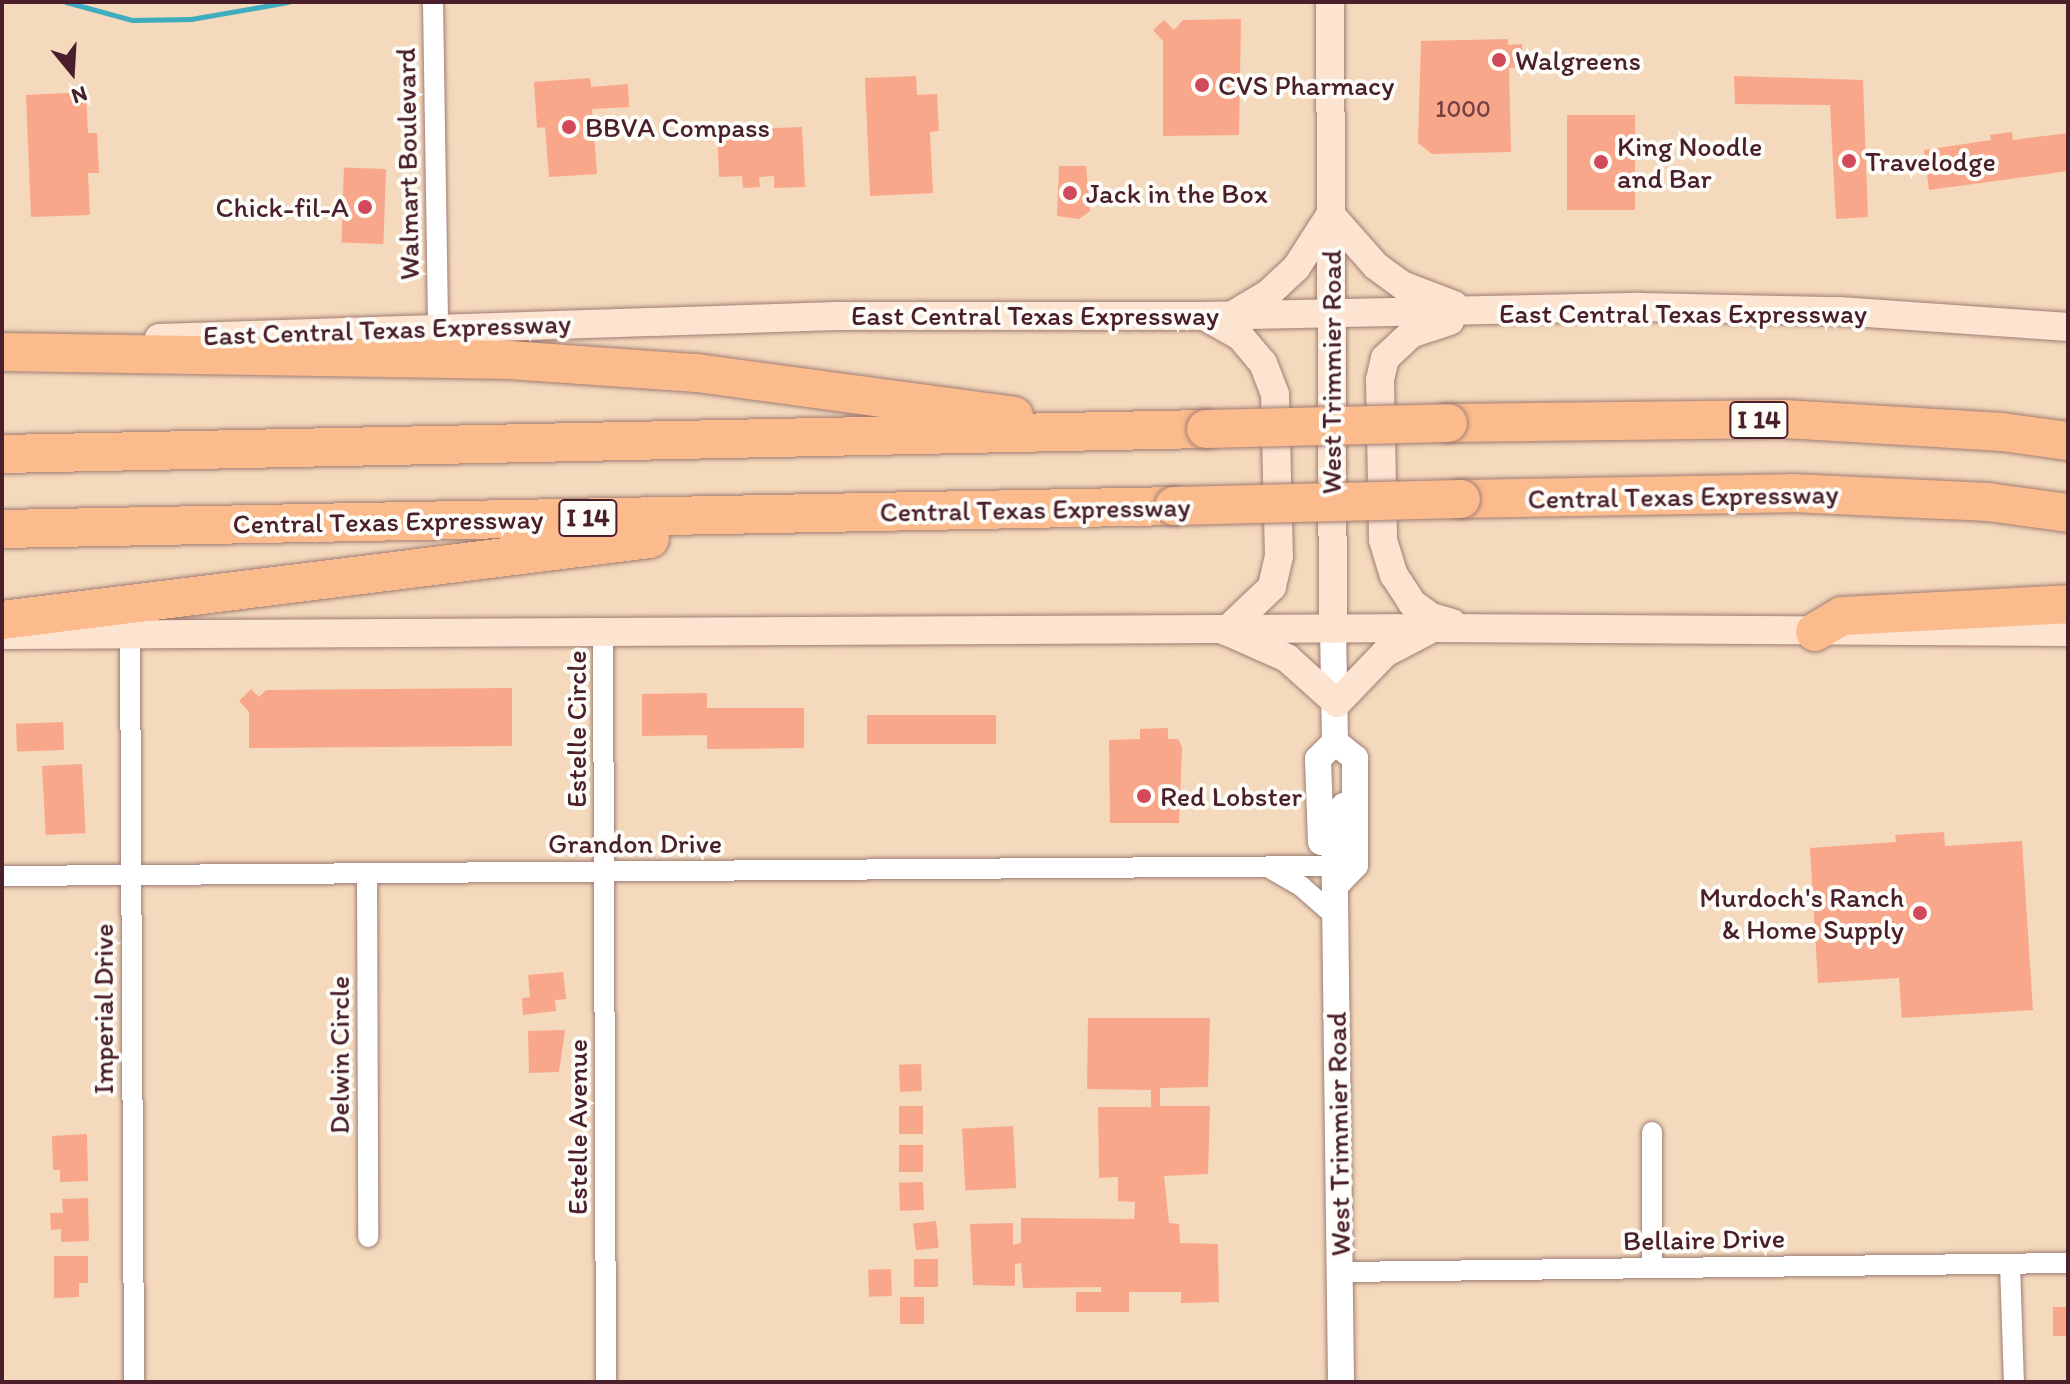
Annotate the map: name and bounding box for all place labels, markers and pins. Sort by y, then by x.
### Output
place label: Walgreens [1515,43,1641,77]
marker: Walgreens [1490,51,1508,69]
place label: CVS Pharmacy [1218,68,1394,102]
marker: CVS Pharmacy [1193,76,1211,94]
place label: BBVA Compass [585,110,770,144]
marker: BBVA Compass [560,118,578,136]
place label: King Noodle and Bar [1617,129,1763,195]
place label: Travelodge [1865,144,1996,178]
marker: Travelodge [1840,152,1858,170]
marker: King Noodle and Bar [1592,153,1610,171]
place label: Jack in the Box [1086,176,1267,210]
marker: Jack in the Box [1061,184,1079,202]
place label: Chick-fil-A [215,190,349,224]
marker: Chick-fil-A [356,198,374,216]
place label: Red Lobster [1160,779,1302,813]
marker: Red Lobster [1135,787,1153,805]
place label: Murdoch's Ranch & Home Supply [1699,880,1904,946]
marker: Murdoch's Ranch & Home Supply [1911,904,1929,922]

